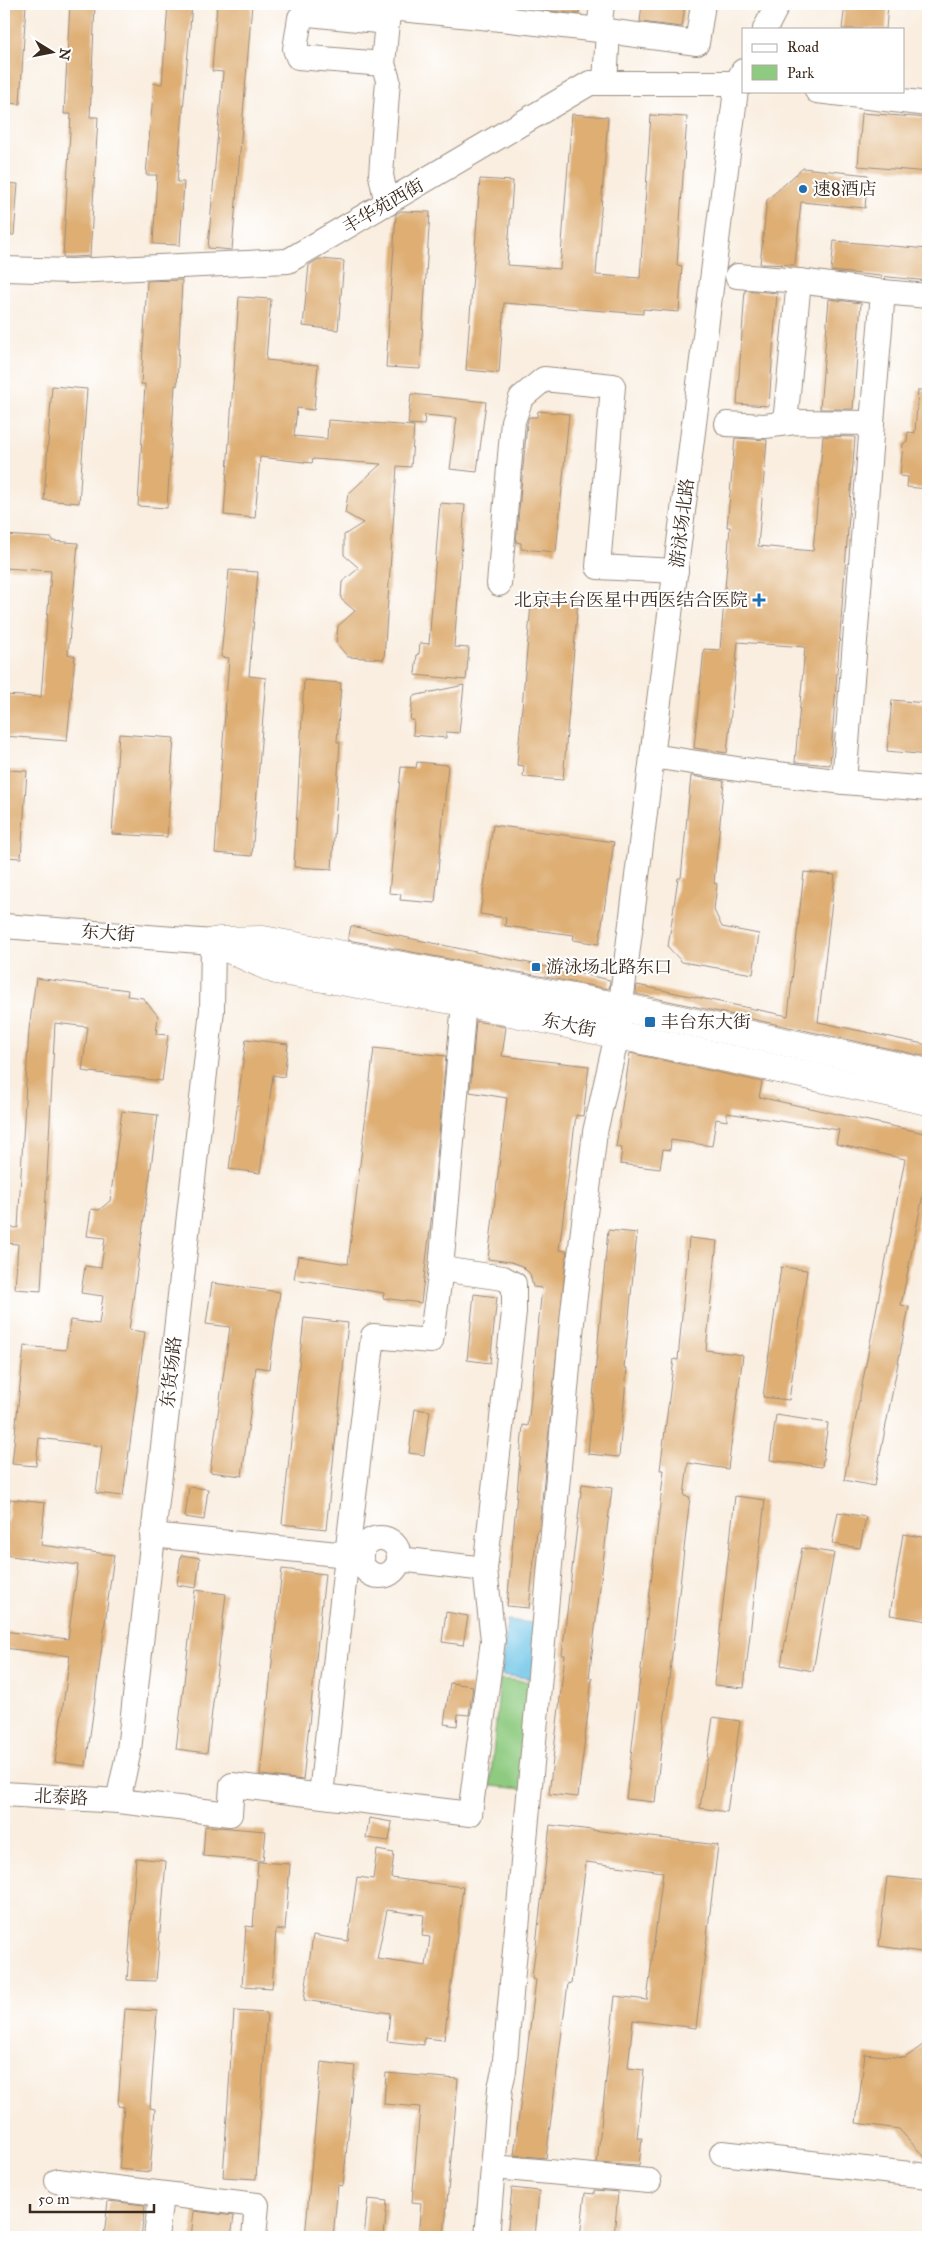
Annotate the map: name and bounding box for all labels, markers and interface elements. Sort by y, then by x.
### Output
north arrow [28,28,78,78]
legend [742,28,904,92]
text: Road [787,38,819,56]
text: N [55,47,74,62]
text: Park [787,64,814,82]
street label: 丰华苑西街 [339,174,427,238]
place label: 速8酒店 [813,178,877,200]
marker: 速8酒店 [797,183,809,195]
street label: 游泳场北路 [666,477,698,569]
place label: 北京丰台医星中西医结合医院 [514,589,748,611]
marker: 北京丰台医星中西医结合医院 [752,593,766,607]
street label: 东大街 [80,920,136,946]
place label: 游泳场北路东口 [546,956,672,978]
marker: 游泳场北路东口 [530,961,542,973]
street label: 东大街 [540,1009,598,1041]
place label: 丰台东大街 [661,1011,751,1033]
marker: 丰台东大街 [643,1015,657,1029]
street label: 东货场路 [156,1335,186,1409]
street label: 北泰路 [33,1785,89,1809]
scale bar [30,2181,154,2213]
text: 50 m [38,2190,70,2208]

